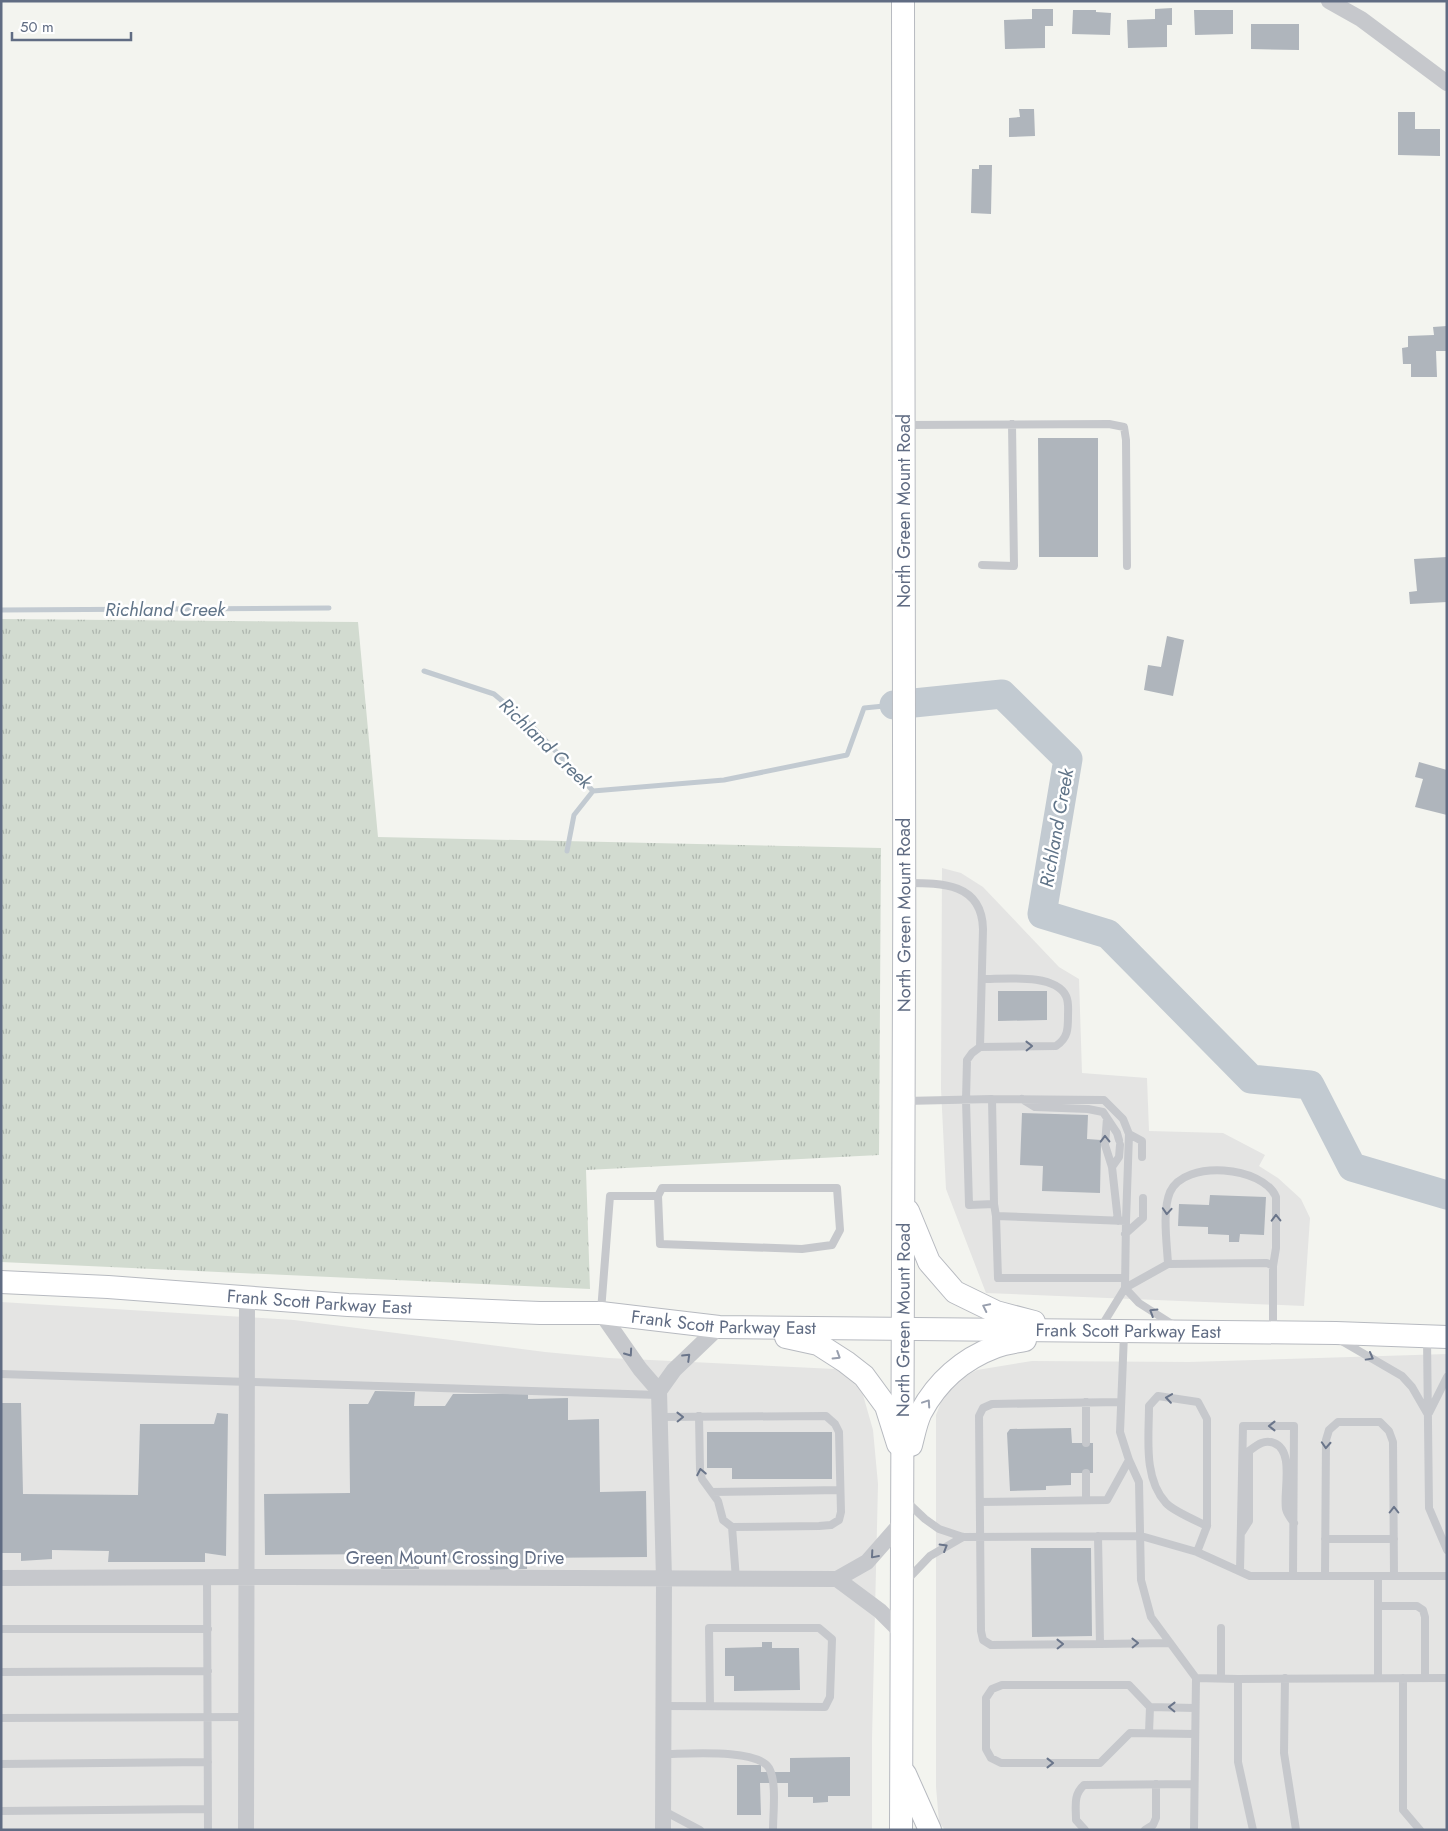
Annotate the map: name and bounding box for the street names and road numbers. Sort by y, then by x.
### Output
street label: North Green Mount Road [891,414,917,608]
street label: North Green Mount Road [891,818,917,1012]
street label: North Green Mount Road [890,1223,917,1417]
street label: Frank Scott Parkway East [226,1283,413,1321]
street label: Frank Scott Parkway East [630,1304,817,1341]
street label: Frank Scott Parkway East [1035,1317,1222,1345]
street label: Green Mount Crossing Drive [346,1545,564,1571]

